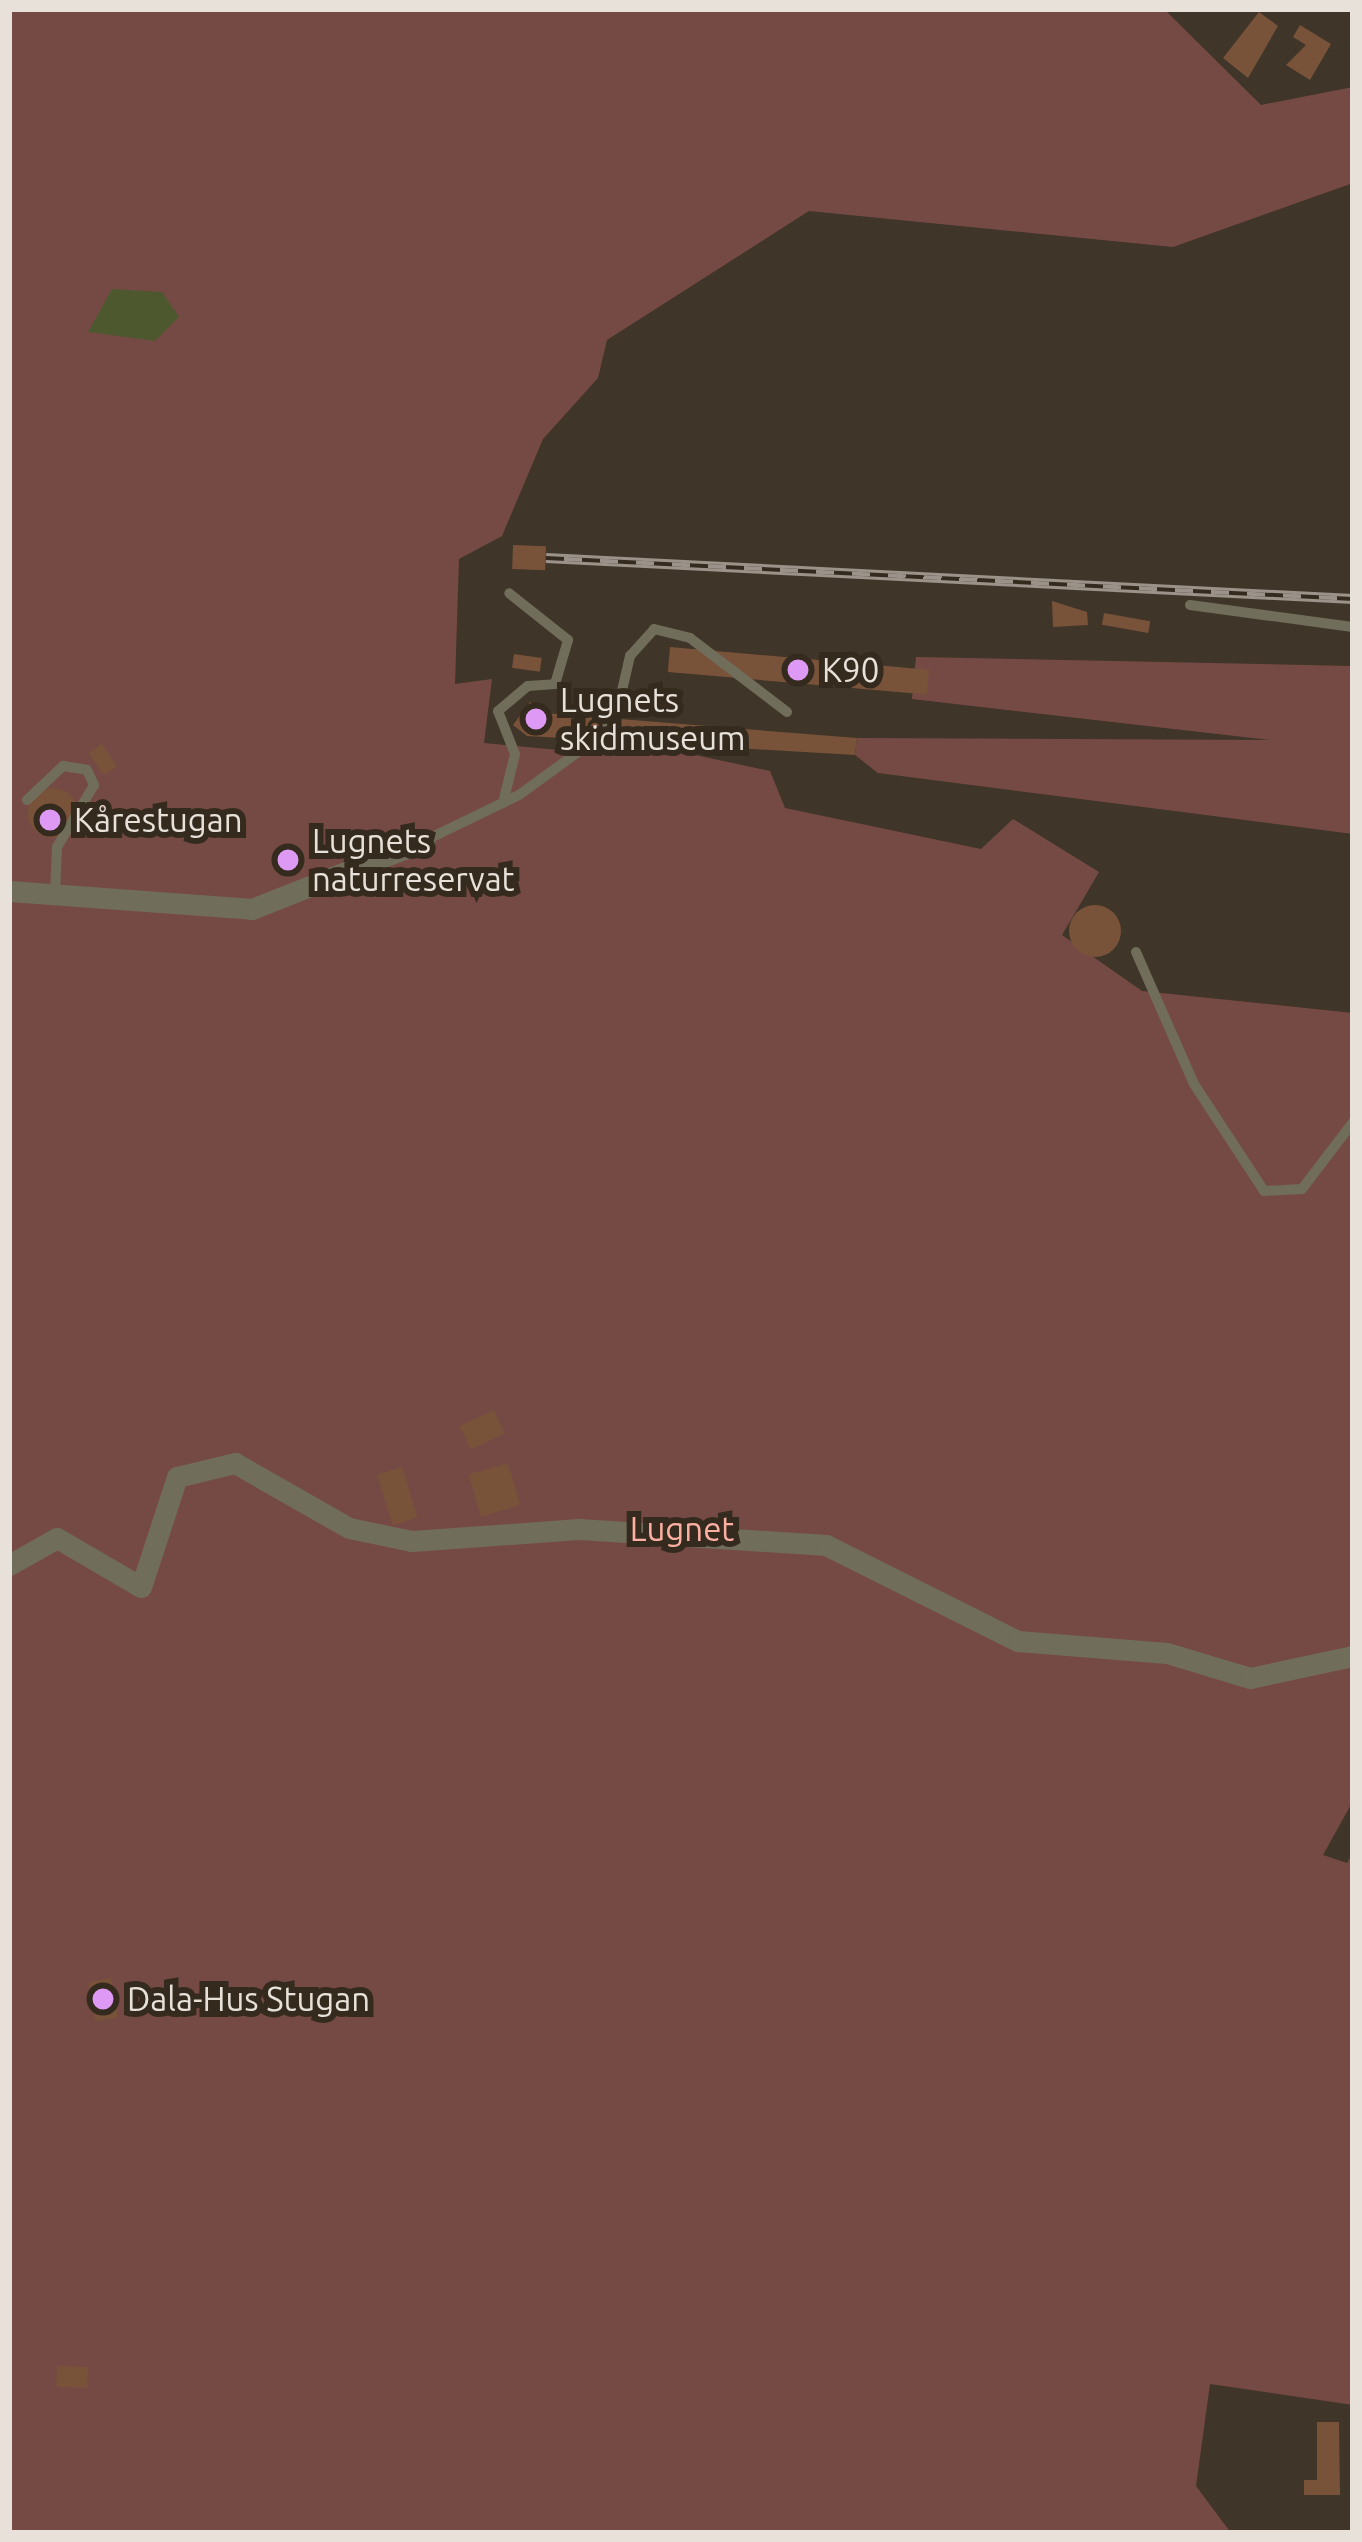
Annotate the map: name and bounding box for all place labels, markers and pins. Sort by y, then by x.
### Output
place label: K90 [822,650,879,690]
marker: K90 [785,657,811,683]
place label: Lugnets skidmuseum [560,680,745,758]
marker: Lugnets skidmuseum [523,706,549,732]
place label: Kårestugan [74,800,243,840]
marker: Kårestugan [37,807,63,833]
place label: Lugnets naturreservat [312,821,515,899]
marker: Lugnets naturreservat [275,847,301,873]
place label: Dala-Hus Stugan [127,1979,370,2019]
marker: Dala-Hus Stugan [90,1986,116,2012]

